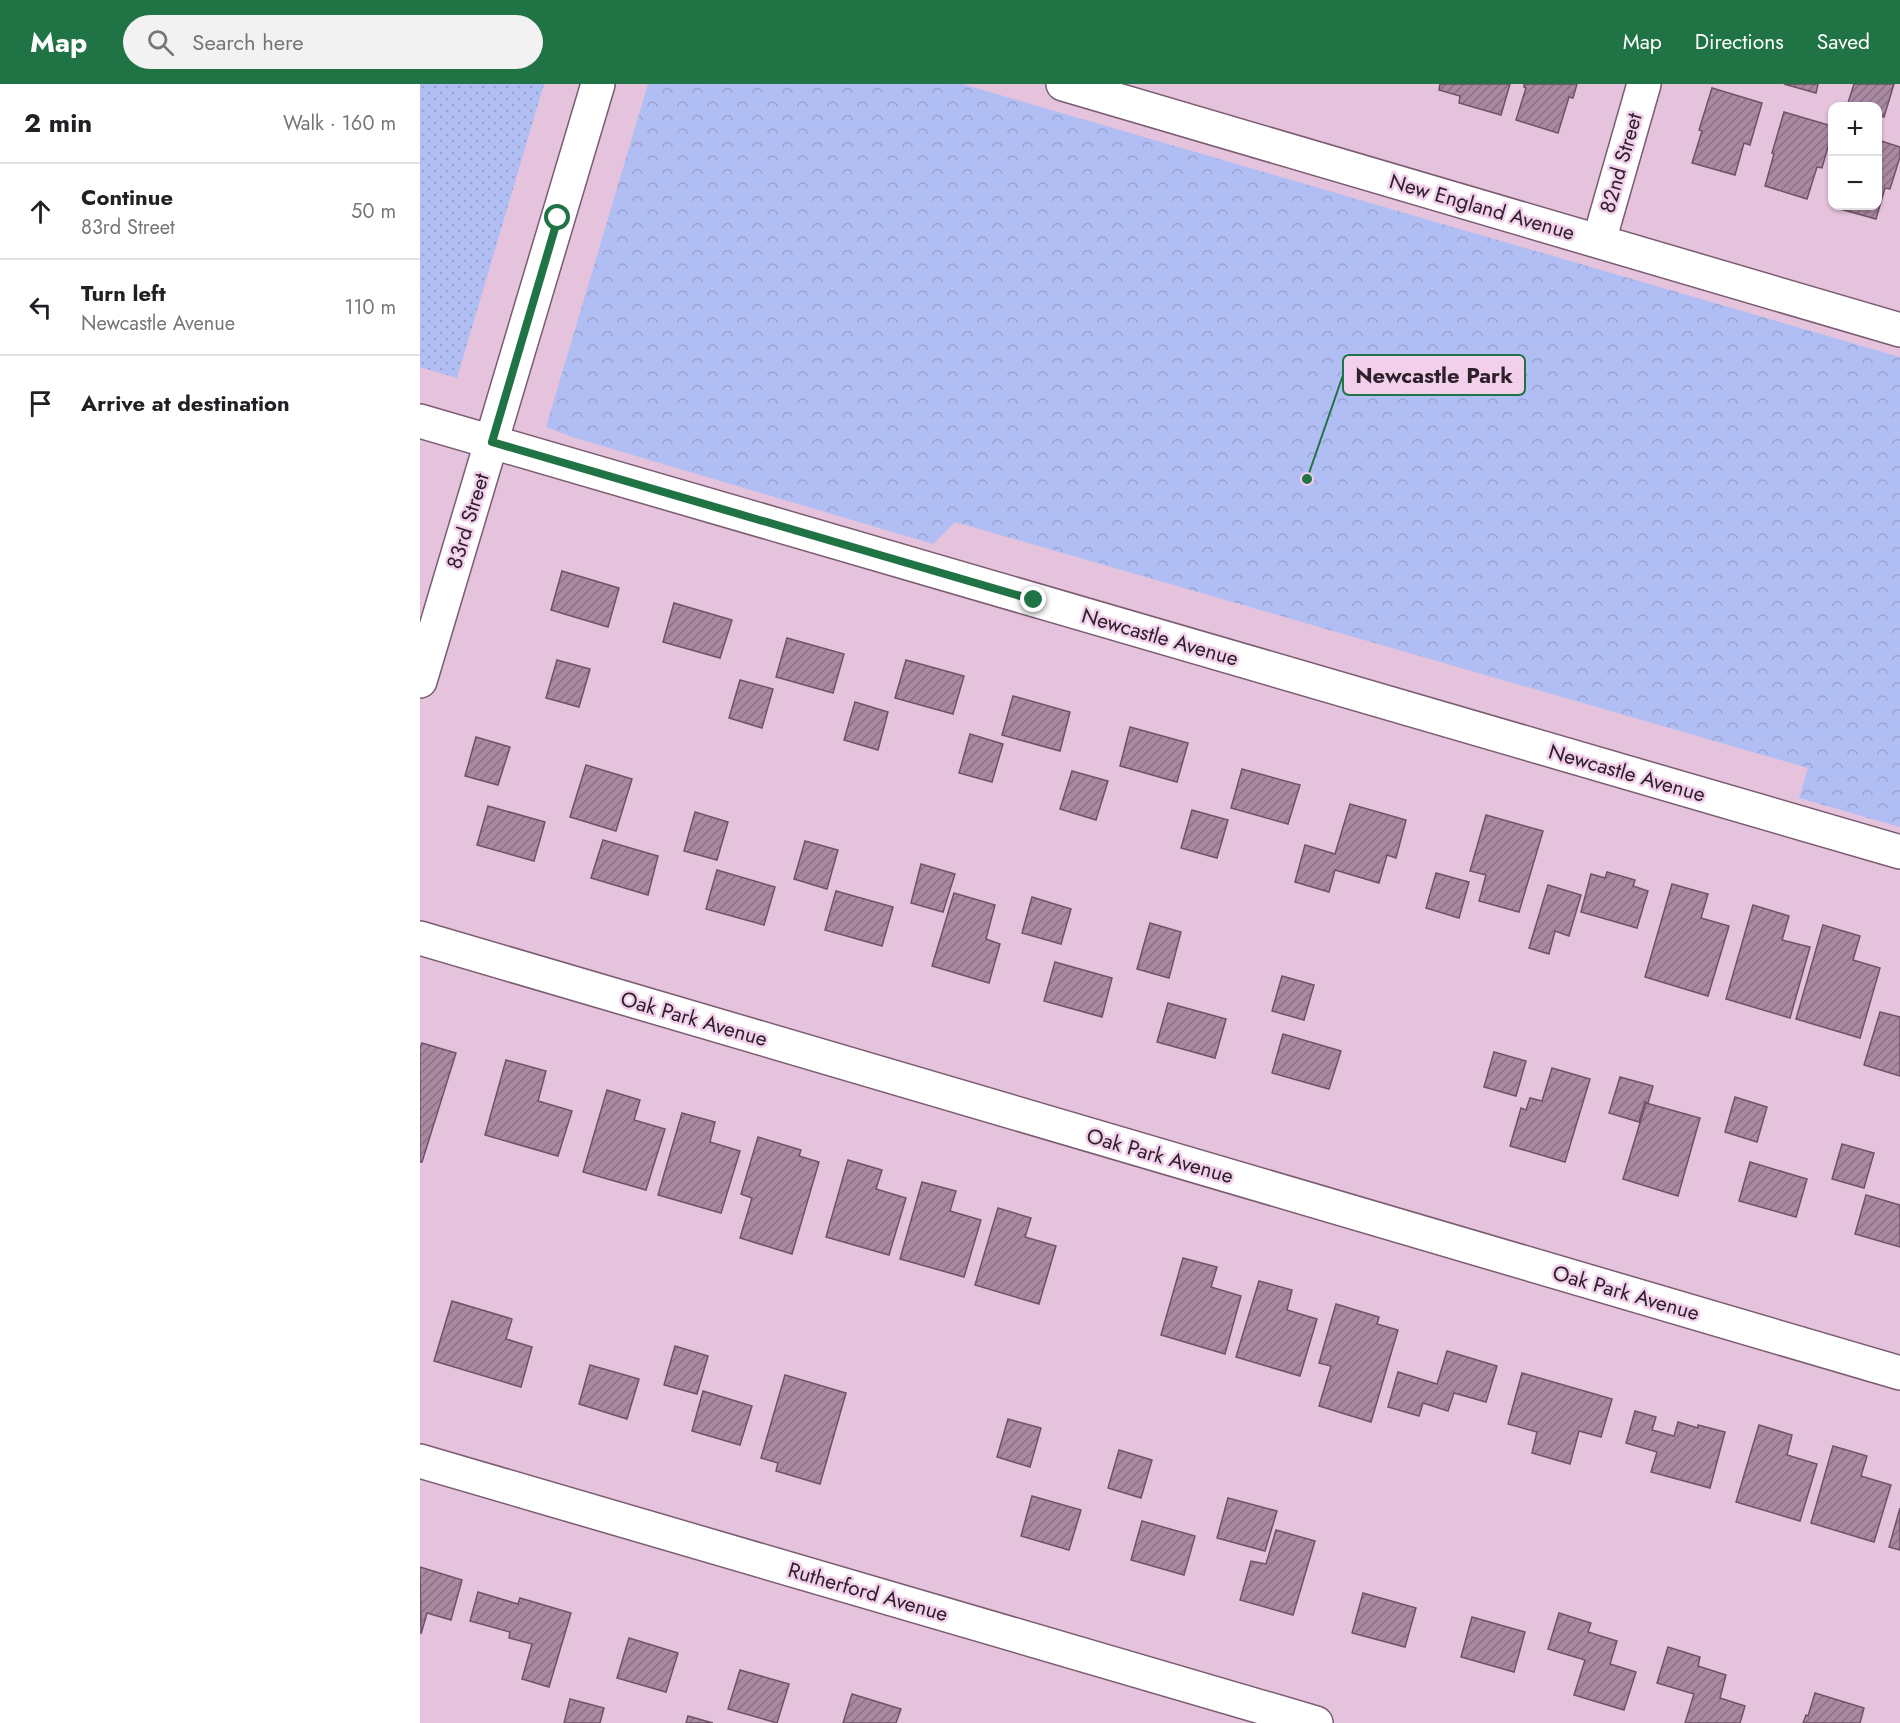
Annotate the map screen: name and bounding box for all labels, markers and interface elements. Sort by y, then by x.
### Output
search box [123,15,543,69]
text: Map [30,22,87,63]
icon: search [144,26,177,59]
text: Search here [192,26,304,58]
text: Map [1623,27,1662,57]
text: Directions [1695,27,1784,57]
text: Saved [1817,27,1870,57]
map controls [1828,102,1882,210]
button: + [1828,102,1882,156]
text: 2 min [24,104,92,142]
text: Walk · 160 m [283,109,396,138]
street label: 82nd Street [1592,109,1650,217]
button: − [1828,156,1882,210]
street label: New England Avenue [1386,166,1578,248]
text: Continue [81,181,173,213]
icon: ahead [24,195,57,228]
text: 50 m [351,197,396,226]
route start [544,204,570,230]
text: 83rd Street [81,213,175,242]
text: Turn left [81,277,166,309]
icon: left [24,291,57,324]
text: 110 m [344,293,396,322]
text: Newcastle Avenue [81,309,235,338]
callout: Newcastle Park [1343,355,1525,395]
text: Newcastle Park [1355,359,1513,391]
icon: arrive [24,387,57,420]
text: Arrive at destination [81,387,290,419]
street label: 83rd Street [439,470,497,572]
route end [1020,586,1046,612]
street label: Newcastle Avenue [1078,600,1242,674]
street label: Newcastle Avenue [1545,736,1709,810]
street label: Oak Park Avenue [617,984,771,1054]
street label: Oak Park Avenue [1083,1121,1237,1191]
street label: Oak Park Avenue [1549,1258,1703,1328]
street label: Rutherford Avenue [784,1555,952,1629]

